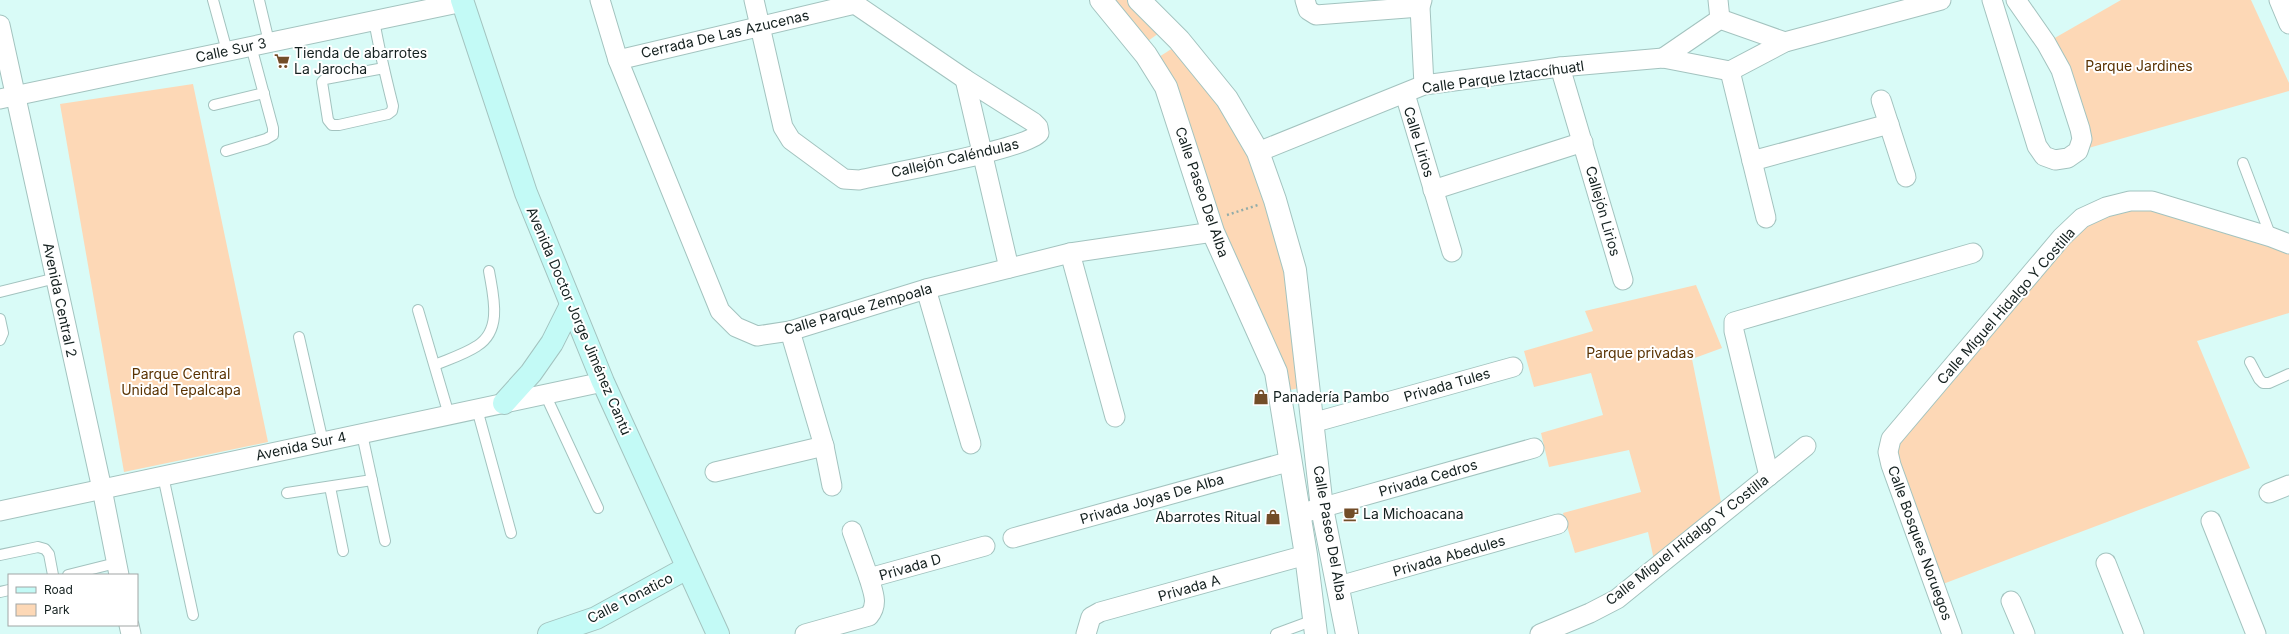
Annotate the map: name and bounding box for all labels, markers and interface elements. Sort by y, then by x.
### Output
street label: Cerrada De Las Azucenas [639,6,811,61]
street label: Calle Sur 3 [194,34,268,65]
place label: Tienda de abarrotes La Jarocha [294,44,427,77]
supermarket icon: Tienda de abarrotes La Jarocha [273,52,291,70]
street label: Calle Parque Iztaccíhuatl [1421,57,1585,96]
park label: Parque Jardines [2085,57,2193,74]
street label: Calle Lirios [1401,104,1438,179]
street label: Calle Paseo Del Alba [1172,124,1233,259]
street label: Callejón Caléndulas [889,135,1020,180]
street label: Callejón Lirios [1582,164,1624,258]
street label: Avenida Doctor Jorge Jiménez Cantú [524,204,635,437]
street label: Calle Miguel Hidalgo Y Costilla [1933,224,2078,387]
street label: Avenida Central 2 [40,241,81,359]
street label: Calle Parque Zempoala [782,279,934,338]
park label: Parque privadas [1586,344,1694,361]
street label: Privada Tules [1402,364,1492,405]
park label: Parque Central Unidad Tepalcapa [121,365,241,398]
shop icon: Panadería Pambo [1252,388,1270,406]
place label: Panadería Pambo [1273,388,1389,405]
street label: Avenida Sur 4 [254,428,348,463]
street label: Privada Cedros [1377,455,1479,500]
street label: Calle Bosques Noruegos [1885,463,1956,622]
street label: Calle Paseo Del Alba [1310,464,1351,602]
street label: Privada Joyas De Alba [1078,470,1226,527]
street label: Calle Miguel Hidalgo Y Costilla [1602,471,1772,608]
cafe icon: La Michoacana [1342,505,1360,523]
place label: La Michoacana [1363,505,1464,522]
place label: Abarrotes Ritual [1155,508,1261,525]
shop icon: Abarrotes Ritual [1264,508,1282,526]
street label: Privada Abedules [1391,531,1507,580]
street label: Privada D [877,550,943,584]
street label: Calle Tonatico [584,569,675,626]
street label: Privada A [1156,571,1222,604]
legend [8,574,138,626]
text: Road [44,582,73,597]
text: Park [44,602,70,617]

